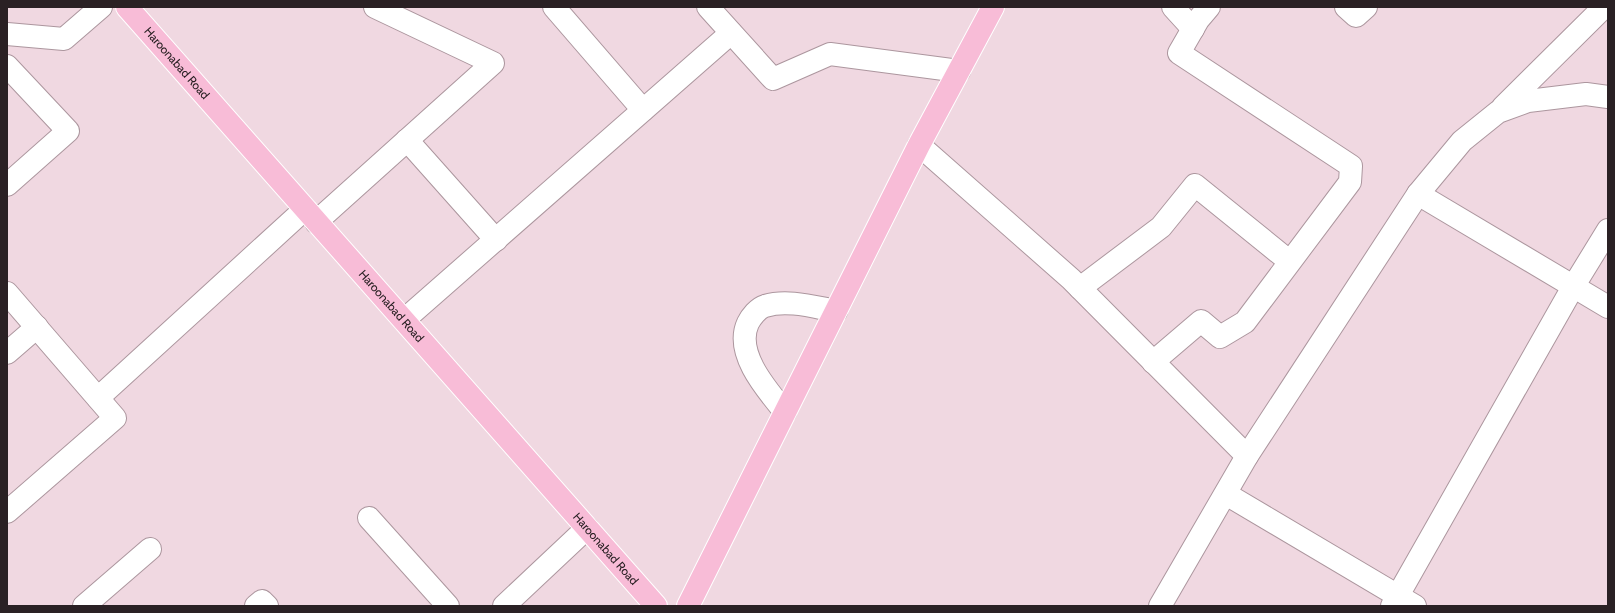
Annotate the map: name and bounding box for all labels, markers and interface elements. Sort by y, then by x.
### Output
street label: Haroonabad Road [141,24,213,102]
street label: Haroonabad Road [356,267,427,345]
street label: Haroonabad Road [570,509,642,588]

